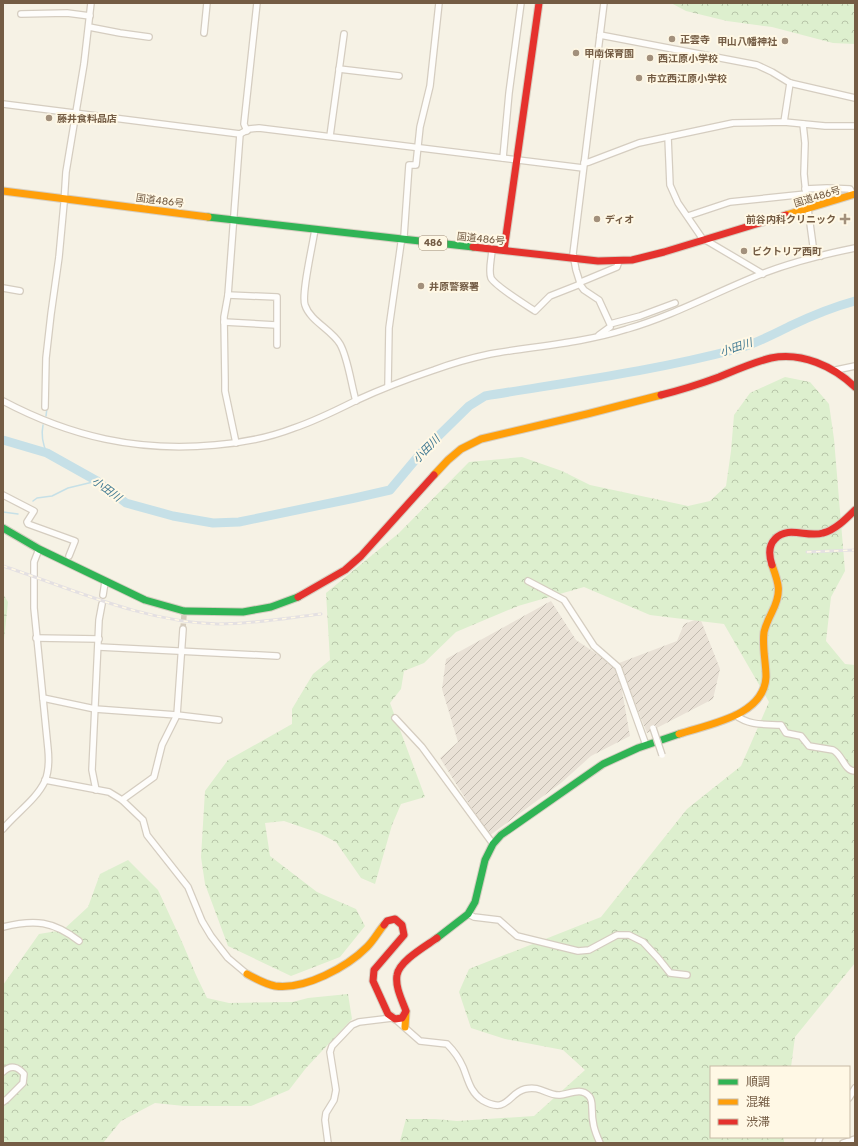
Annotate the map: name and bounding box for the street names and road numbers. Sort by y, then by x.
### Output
street label: 国道486号 [792,184,842,210]
street label: 国道486号 [135,192,185,210]
street label: 国道486号 [456,230,506,248]
road number: 486 [419,236,447,250]

